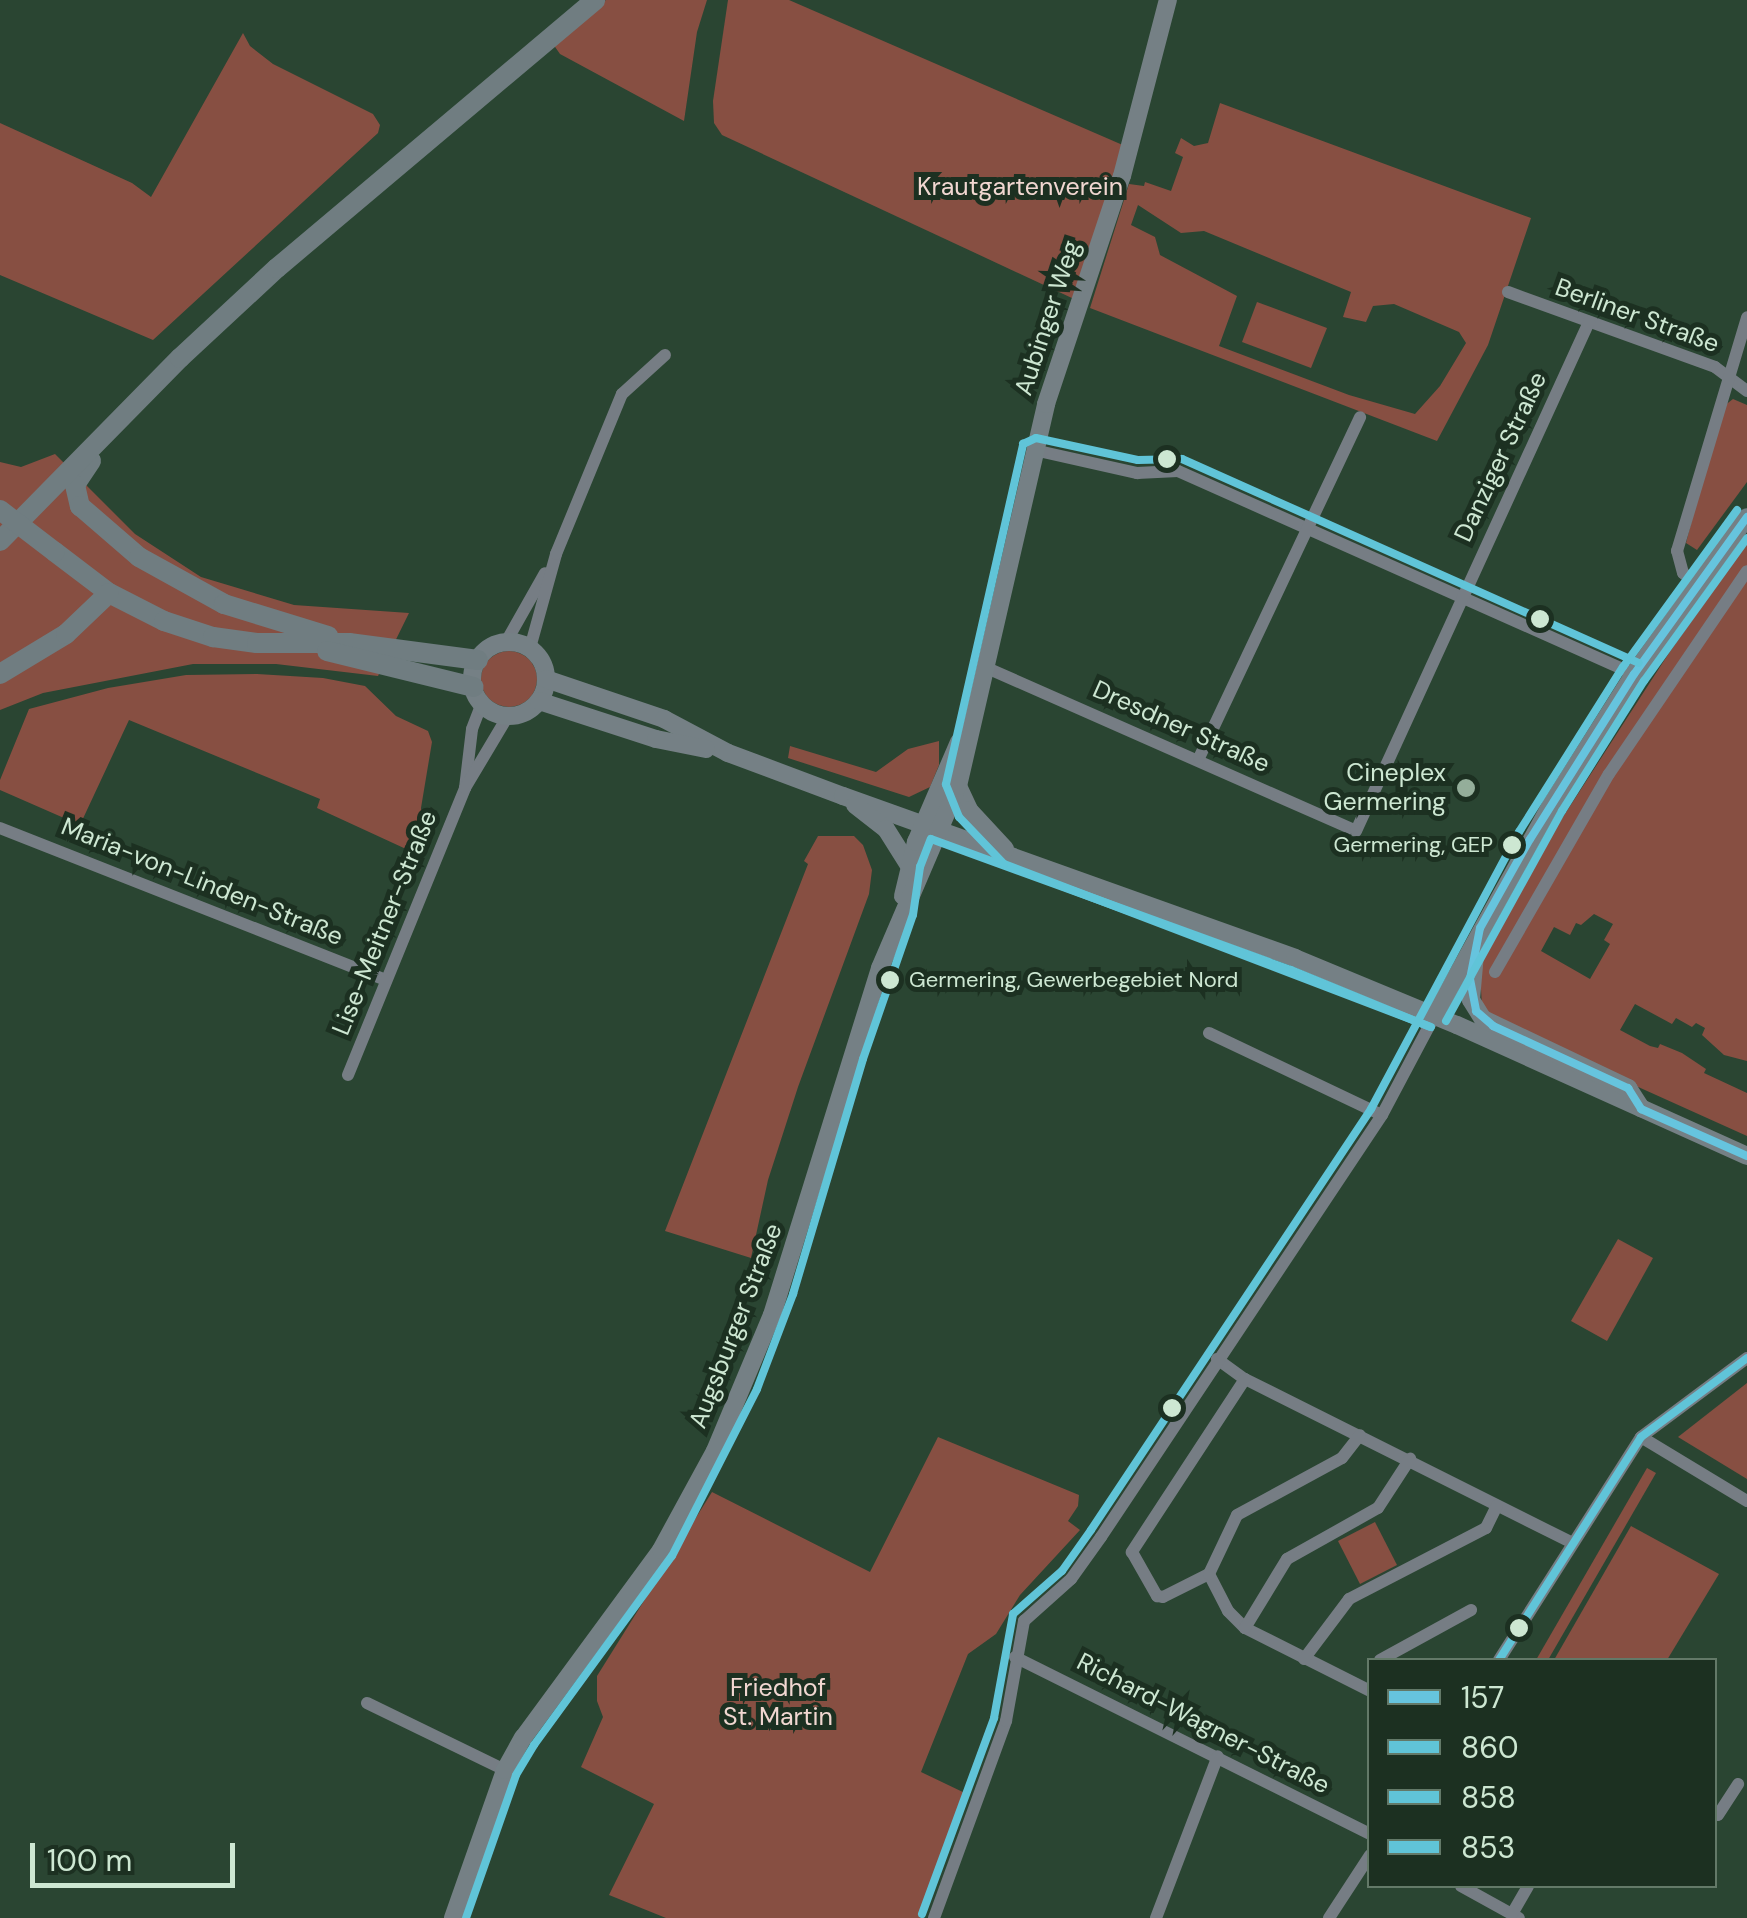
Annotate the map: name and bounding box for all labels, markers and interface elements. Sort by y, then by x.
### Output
park label: Krautgartenverein [917,172,1123,202]
street label: Aubinger Weg [1009,237,1087,399]
street label: Berliner Straße [1551,272,1723,360]
street label: Danziger Straße [1449,367,1553,547]
unlabelled marker [1157,449,1177,469]
unlabelled marker [1530,609,1550,629]
street label: Dresdner Straße [1088,675,1274,779]
place label: Cineplex Germering [1324,759,1446,818]
marker: Cineplex Germering [1455,777,1477,799]
street label: Lise-Meitner-Straße [326,806,444,1040]
street label: Maria-von-Linden-Straße [57,812,347,952]
place label: Germering, GEP [1334,832,1493,858]
marker: Germering, GEP [1502,835,1522,855]
place label: Germering, Gewerbegebiet Nord [909,967,1238,993]
marker: Germering, Gewerbegebiet Nord [880,970,900,990]
street label: Augsburger Straße [683,1219,789,1433]
unlabelled marker [1162,1398,1182,1418]
unlabelled marker [1509,1618,1529,1638]
street label: Richard-Wagner-Straße [1072,1647,1334,1801]
legend [1367,1658,1717,1888]
park label: Friedhof St. Martin [723,1674,833,1733]
text: 157 [1461,1678,1504,1717]
text: 860 [1461,1728,1519,1767]
text: 858 [1461,1778,1516,1817]
scale bar [35,1823,240,1885]
text: 853 [1461,1828,1515,1867]
text: 100 m [47,1841,132,1880]

